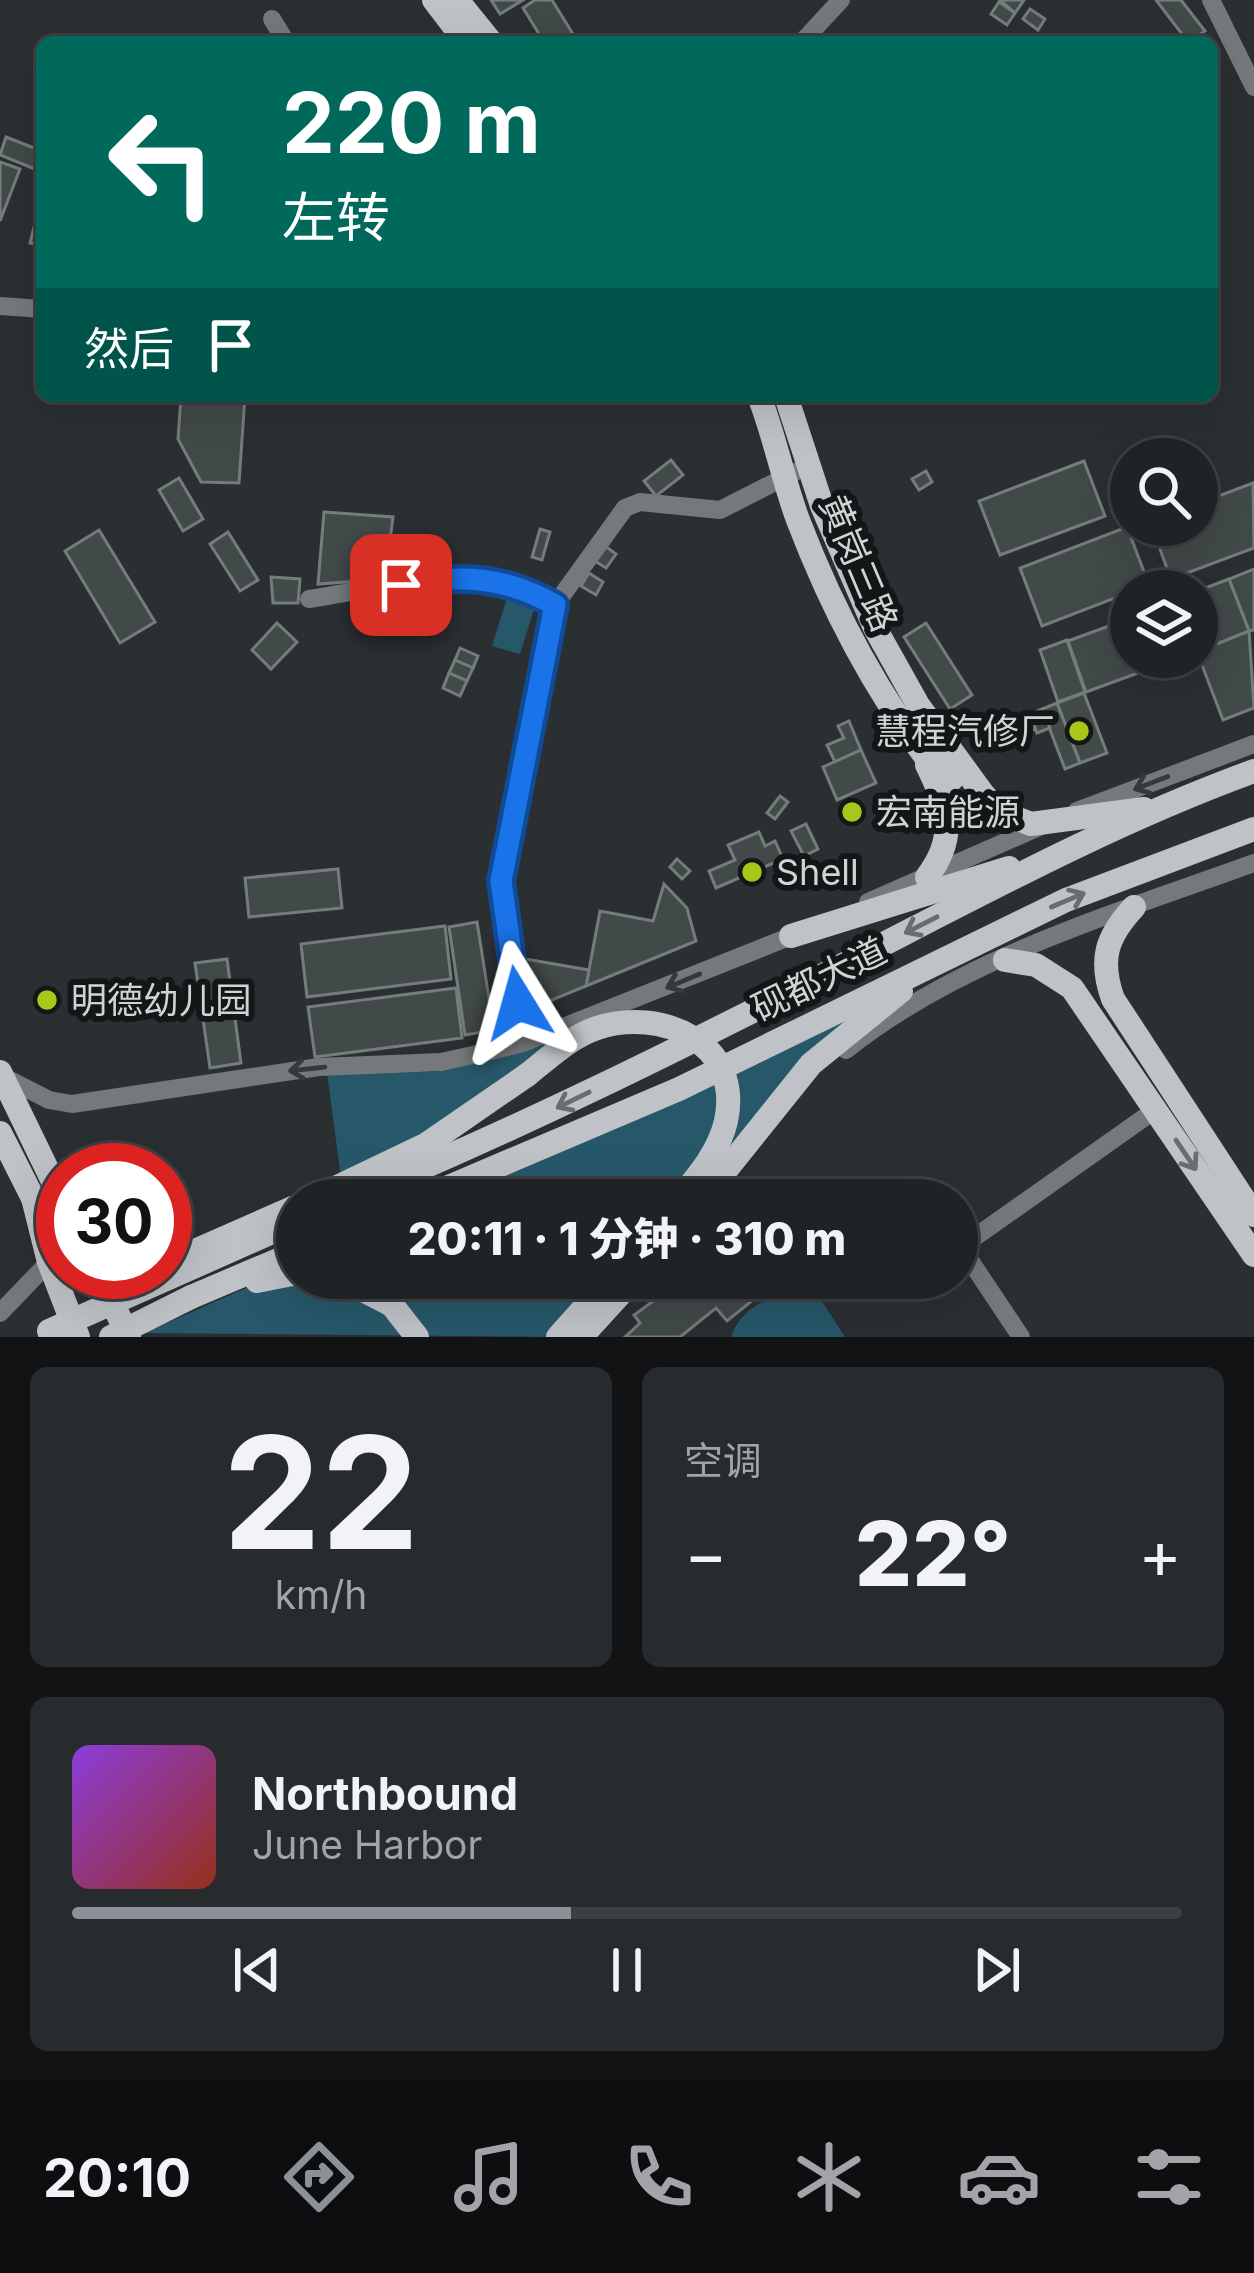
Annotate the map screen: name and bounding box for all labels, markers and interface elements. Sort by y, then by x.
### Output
text: 220 m [282,72,541,173]
icon: left [84,84,240,240]
text: 左转 [282,185,390,250]
icon: arrive [198,312,264,378]
text: 然后 [84,321,174,376]
map controls [1110,438,1218,678]
button: search [1110,438,1218,546]
street label: 黄岗三路 [811,488,907,638]
pin [350,534,452,636]
icon: arrive [368,552,434,618]
button: layers [1110,570,1218,678]
place label: 慧程汽修厂 [875,709,1055,753]
marker: 慧程汽修厂 [1066,718,1092,744]
one-way arrow [1134,774,1171,795]
place label: 宏南能源 [876,790,1020,834]
marker: 宏南能源 [839,799,865,825]
place label: Shell [776,850,859,894]
marker: Shell [739,859,765,885]
one-way arrow [1049,888,1086,909]
one-way arrow [904,914,940,937]
street label: 砚都大道 [745,928,893,1030]
position arrow [455,940,581,1066]
one-way arrow [665,972,702,993]
place label: 明德幼儿园 [71,978,251,1022]
marker: 明德幼儿园 [34,987,60,1013]
one-way arrow [288,1058,327,1080]
one-way arrow [556,1090,592,1112]
one-way arrow [1173,1137,1198,1171]
speed limit sign: 30 [36,1143,192,1299]
text: 20:11 · 1 分钟 · 310 m [408,1211,846,1266]
text: 22 [223,1398,419,1587]
text: 空调 [684,1437,762,1484]
text: 22° [855,1499,1011,1608]
text: − [684,1514,728,1594]
text: + [1138,1514,1182,1594]
text: km/h [275,1571,367,1618]
text: Northbound [252,1766,518,1821]
text: June Harbor [252,1821,482,1868]
icon: previous [224,1937,290,2003]
icon: pause [594,1937,660,2003]
icon: next [964,1937,1030,2003]
icon: directions [277,2135,361,2219]
icon: music [447,2135,531,2219]
icon: phone [617,2135,701,2219]
icon: climate [787,2135,871,2219]
icon: car [957,2135,1041,2219]
icon: filters [1127,2135,1211,2219]
text: 20:10 [43,2145,191,2210]

